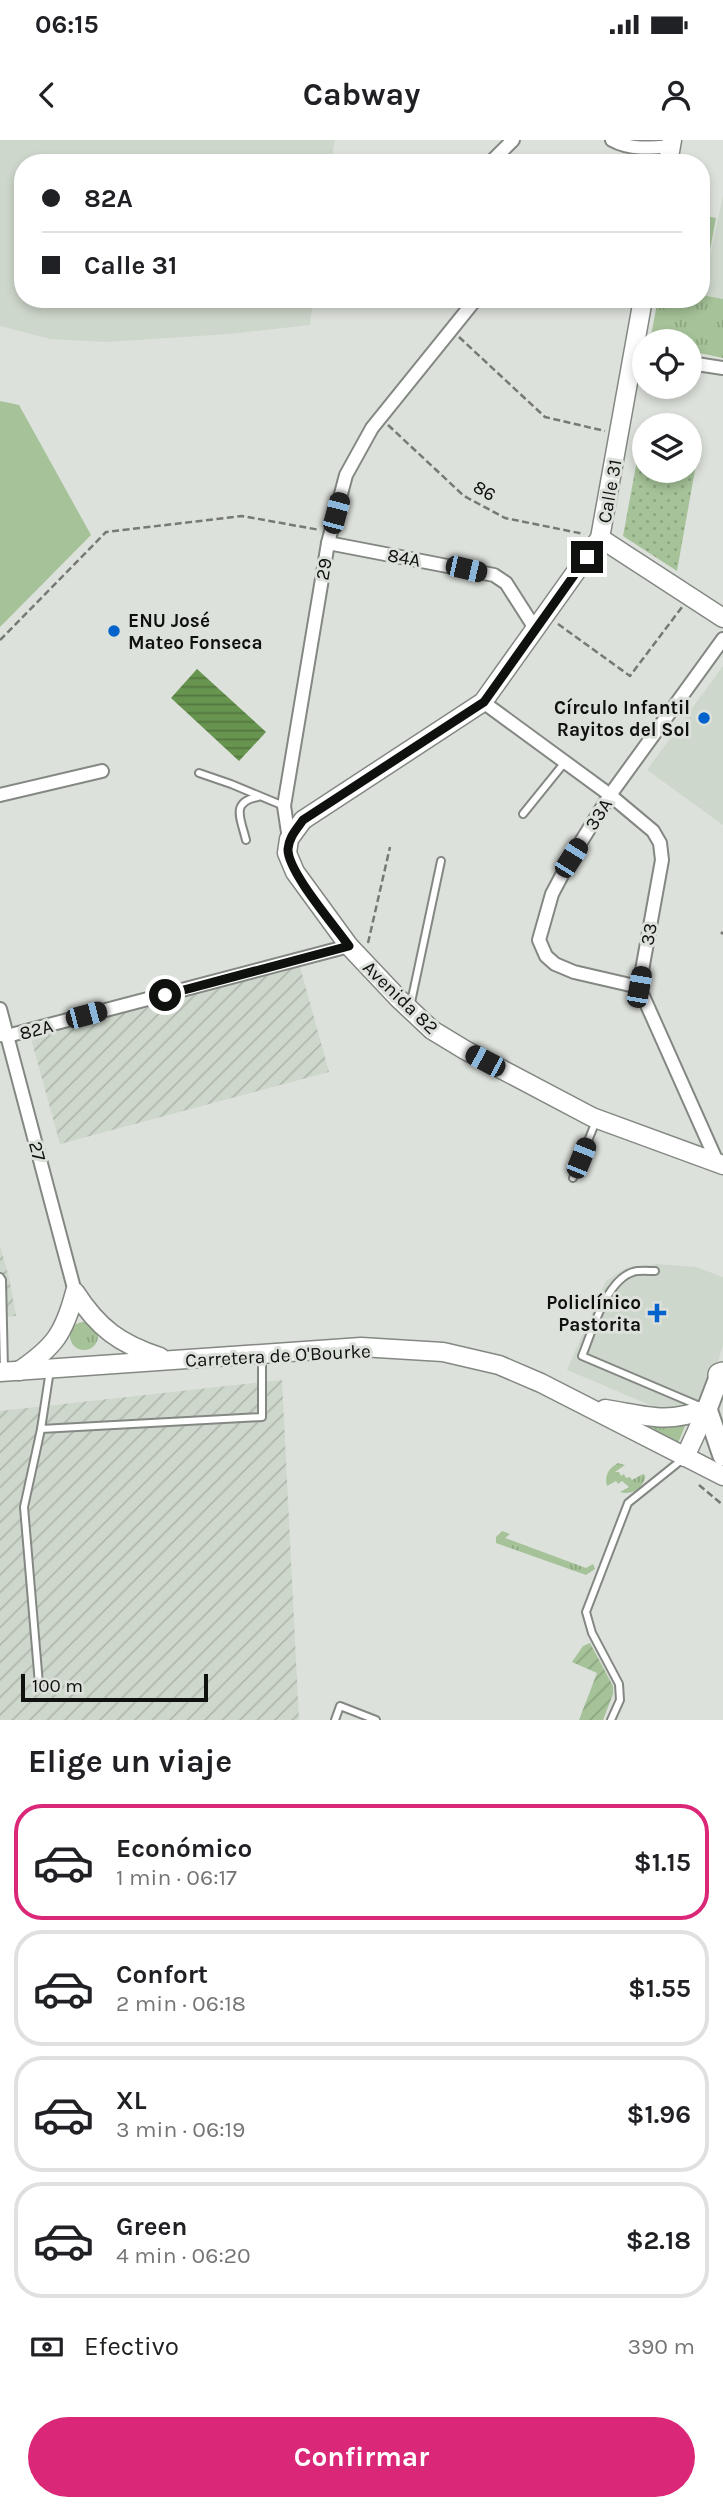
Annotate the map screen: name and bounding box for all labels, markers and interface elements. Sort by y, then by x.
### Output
text: 06:15 [35,9,99,40]
icon: back [28,76,66,114]
text: Cabway [303,76,420,113]
icon: person [657,76,695,114]
text: 82A [84,183,133,214]
text: Calle 31 [84,250,177,281]
map controls [632,329,702,483]
button: locate [632,329,702,399]
button: layers [632,413,702,483]
street label: Calle 31 [594,457,626,525]
street label: 86 [469,476,500,506]
car [321,490,352,536]
route end [571,541,603,573]
street label: 84A [386,544,422,572]
car [444,554,489,584]
street label: 29 [311,557,337,582]
place label: ENU José Mateo Fonseca [128,610,263,654]
marker: ENU José Mateo Fonseca [106,623,122,639]
place label: Círculo Infantil Rayitos del Sol [554,697,690,741]
marker: Círculo Infantil Rayitos del Sol [696,710,712,726]
street label: 33A [581,794,617,835]
car [551,835,592,881]
street label: 33 [636,921,662,947]
street label: Avenida 82 [358,957,442,1039]
car [626,964,653,1010]
route start [149,979,181,1011]
car [63,999,110,1031]
street label: 82A [17,1015,55,1045]
car [462,1042,509,1080]
car [564,1135,599,1181]
street label: 27 [24,1139,50,1164]
place label: Policlínico Pastorita [546,1292,641,1336]
marker: Policlínico Pastorita [647,1303,667,1323]
street label: Carretera de O'Bourke [185,1340,371,1372]
scale bar [21,1671,208,1703]
text: 100 m [32,1675,83,1697]
text: Elige un viaje [28,1743,232,1780]
icon: car [32,1831,95,1894]
text: Económico [116,1833,252,1864]
text: $1.15 [634,1847,691,1878]
text: 1 min · 06:17 [116,1864,237,1891]
icon: car [32,1957,95,2020]
text: Confort [116,1959,208,1990]
text: $1.55 [628,1973,691,2004]
text: 2 min · 06:18 [116,1990,246,2017]
icon: car [32,2083,95,2146]
text: XL [116,2085,147,2116]
text: $1.96 [627,2099,691,2130]
text: 3 min · 06:19 [116,2116,245,2143]
icon: car [32,2209,95,2272]
text: Green [116,2211,188,2242]
text: $2.18 [626,2225,691,2256]
text: 4 min · 06:20 [116,2242,251,2269]
icon: cash [28,2328,66,2366]
text: Efectivo [84,2331,179,2362]
text: 390 m [627,2333,695,2360]
button: Confirmar [28,2417,695,2497]

